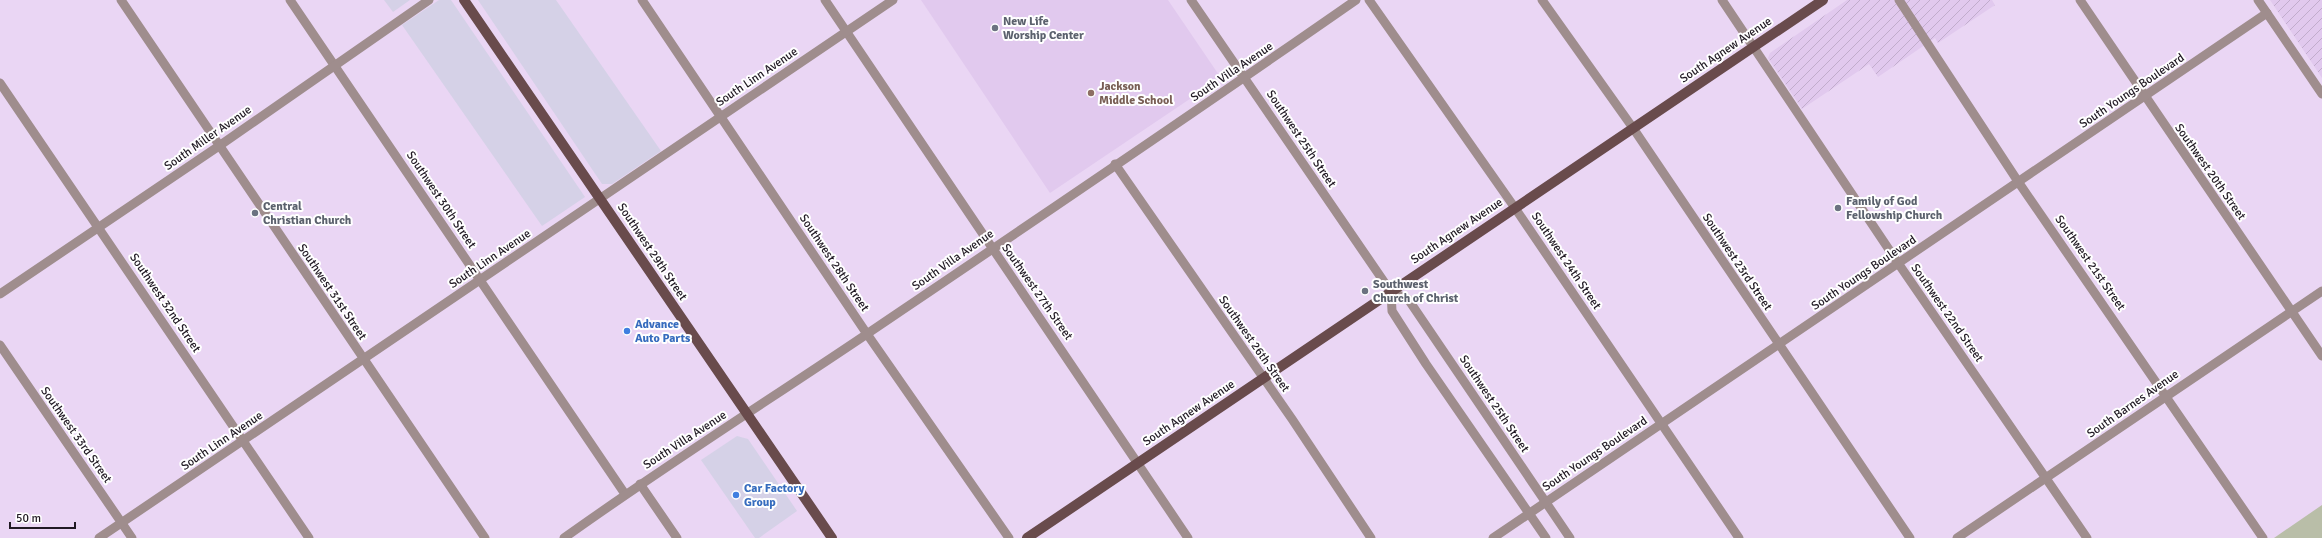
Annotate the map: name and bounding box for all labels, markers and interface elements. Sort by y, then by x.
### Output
place label: New Life Worship Center [1003,14,1084,43]
street label: South Agnew Avenue [1677,14,1775,86]
marker: New Life Worship Center [990,23,1000,33]
street label: South Villa Avenue [1188,39,1276,105]
street label: South Linn Avenue [713,44,801,110]
street label: South Youngs Boulevard [2077,50,2187,132]
place label: Jackson Middle School [1099,79,1173,108]
street label: Southwest 25th Street [1263,87,1339,191]
marker: Jackson Middle School [1086,88,1096,98]
street label: South Miller Avenue [161,102,255,174]
street label: Southwest 20th Street [2171,121,2249,223]
street label: Southwest 30th Street [403,148,479,252]
place label: Family of God Fellowship Church [1846,194,1943,223]
street label: South Agnew Avenue [1408,195,1506,267]
place label: Central Christian Church [263,199,352,228]
street label: Southwest 29th Street [614,200,690,304]
marker: Family of God Fellowship Church [1833,203,1843,213]
marker: Central Christian Church [250,208,260,218]
street label: Southwest 24th Street [1528,209,1604,313]
street label: Southwest 23rd Street [1699,210,1775,314]
street label: Southwest 28th Street [796,211,872,315]
street label: Southwest 21st Street [2051,212,2129,314]
street label: South Linn Avenue [446,226,534,292]
street label: South Villa Avenue [909,226,997,294]
street label: South Youngs Boulevard [1809,232,1919,314]
street label: Southwest 31st Street [294,241,370,343]
street label: Southwest 27th Street [998,241,1076,343]
street label: Southwest 32nd Street [126,251,204,355]
street label: Southwest 22nd Street [1907,261,1987,365]
place label: Southwest Church of Christ [1373,277,1459,306]
marker: Southwest Church of Christ [1360,286,1370,296]
street label: Southwest 26th Street [1215,293,1293,395]
place label: Advance Auto Parts [635,317,691,346]
marker: Advance Auto Parts [622,326,632,336]
street label: Southwest 25th Street [1456,352,1532,456]
street label: South Barnes Avenue [2084,367,2182,441]
street label: South Agnew Avenue [1140,377,1238,449]
street label: Southwest 33rd Street [37,384,115,486]
street label: South Linn Avenue [178,408,266,474]
street label: South Villa Avenue [641,408,729,472]
street label: South Youngs Boulevard [1540,413,1650,495]
place label: Car Factory Group [744,481,804,510]
marker: Car Factory Group [731,490,741,500]
scale bar [10,504,75,530]
text: 50 m [16,511,41,526]

